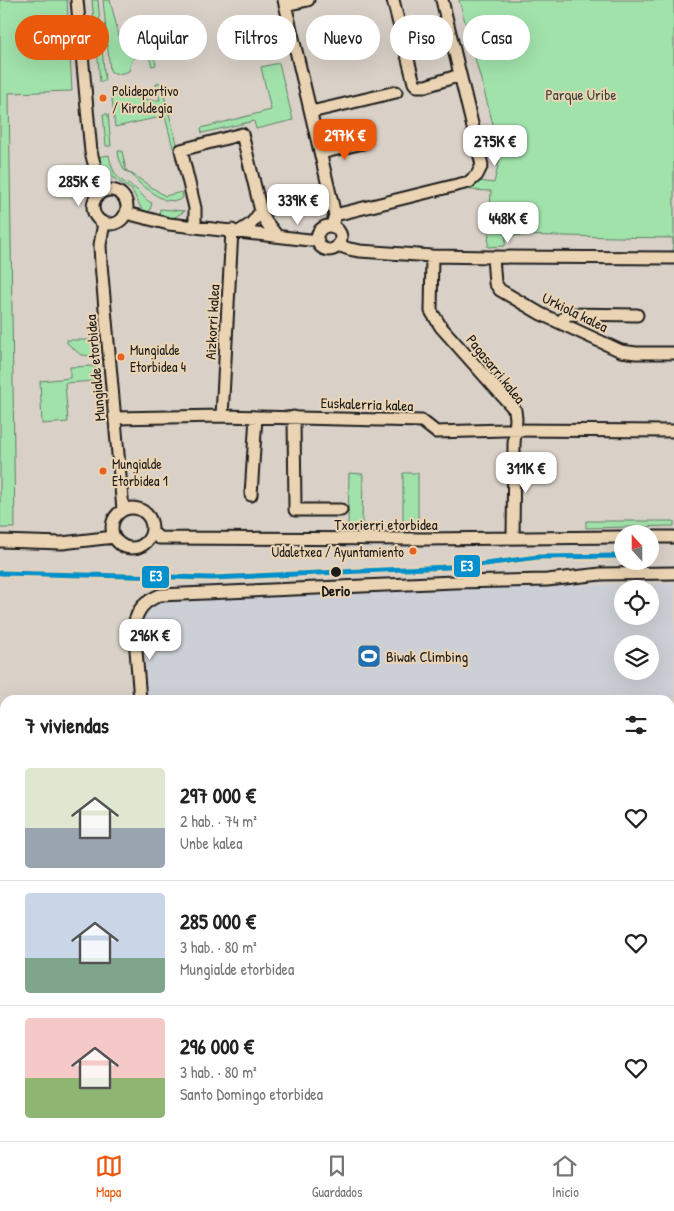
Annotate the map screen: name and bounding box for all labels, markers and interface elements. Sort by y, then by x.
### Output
chip: Comprar [15,15,109,60]
chip: Alquilar [119,15,207,60]
chip: Filtros [217,15,296,60]
chip: Nuevo [306,15,380,60]
chip: Piso [390,15,453,60]
chip: Casa [463,15,530,60]
place label: Polideportivo / Kiroldegia [112,81,179,118]
park label: Parque Uribe [546,84,616,105]
marker: Polideportivo / Kiroldegia [98,93,108,103]
pin: 297K € [304,119,386,161]
text: 297K € [324,124,366,146]
pin: 275K € [454,124,536,167]
text: 275K € [474,130,516,152]
pin: 285K € [38,164,120,207]
text: 285K € [59,170,99,192]
pin: 339K € [257,184,339,226]
text: 339K € [278,189,318,211]
pin: 448K € [467,202,549,244]
text: 448K € [489,207,527,229]
street label: Aizkorri kalea [200,284,224,360]
street label: Urkiola kalea [539,287,612,337]
street label: Mungialde etorbidea [80,314,110,422]
street label: Pagasarri kalea [462,330,531,408]
place label: Mungialde Etorbidea 4 [130,340,186,376]
marker: Mungialde Etorbidea 4 [116,352,126,362]
street label: Euskalerria kalea [320,392,414,416]
pin: 311K € [485,452,567,494]
place label: Mungialde Etorbidea 1 [112,454,168,490]
text: 311K € [507,457,545,479]
marker: Mungialde Etorbidea 1 [98,466,108,476]
street label: Txorierri etorbidea [334,514,438,535]
north arrow [614,525,659,570]
map controls [614,525,659,680]
place label: Udaletxea / Ayuntamiento [272,542,404,562]
marker: Udaletxea / Ayuntamiento [408,546,418,556]
line badge: E3 [453,554,481,578]
text: E3 [461,556,474,575]
line badge: E3 [141,565,170,589]
marker: Derio [329,565,343,579]
text: E3 [150,566,163,585]
place label: Derio [322,580,350,601]
button: locate [614,580,659,625]
pin: 296K € [109,618,191,661]
text: 296K € [130,624,170,646]
button: layers [614,635,659,680]
sports icon: Biwak Climbing [356,643,382,669]
place label: Biwak Climbing [386,646,469,667]
text: 7 viviendas [25,711,109,740]
icon: filters [622,711,650,739]
text: 297 000 € [180,781,256,810]
icon: home [65,788,125,848]
icon: heart [622,804,650,832]
text: 2 hab. · 74 m² [180,810,257,832]
text: Unbe kalea [180,832,242,854]
text: 285 000 € [180,907,256,936]
icon: home [65,913,125,973]
icon: heart [622,929,650,957]
text: 3 hab. · 80 m² [180,936,257,958]
text: Mungialde etorbidea [180,958,294,980]
text: 296 000 € [180,1032,254,1061]
icon: home [65,1038,125,1098]
icon: heart [622,1054,650,1082]
text: 3 hab. · 80 m² [180,1061,257,1083]
text: Santo Domingo etorbidea [180,1083,323,1105]
tab: Mapa [95,1152,123,1201]
tab: Guardados [312,1152,362,1201]
tab: Inicio [551,1152,579,1201]

